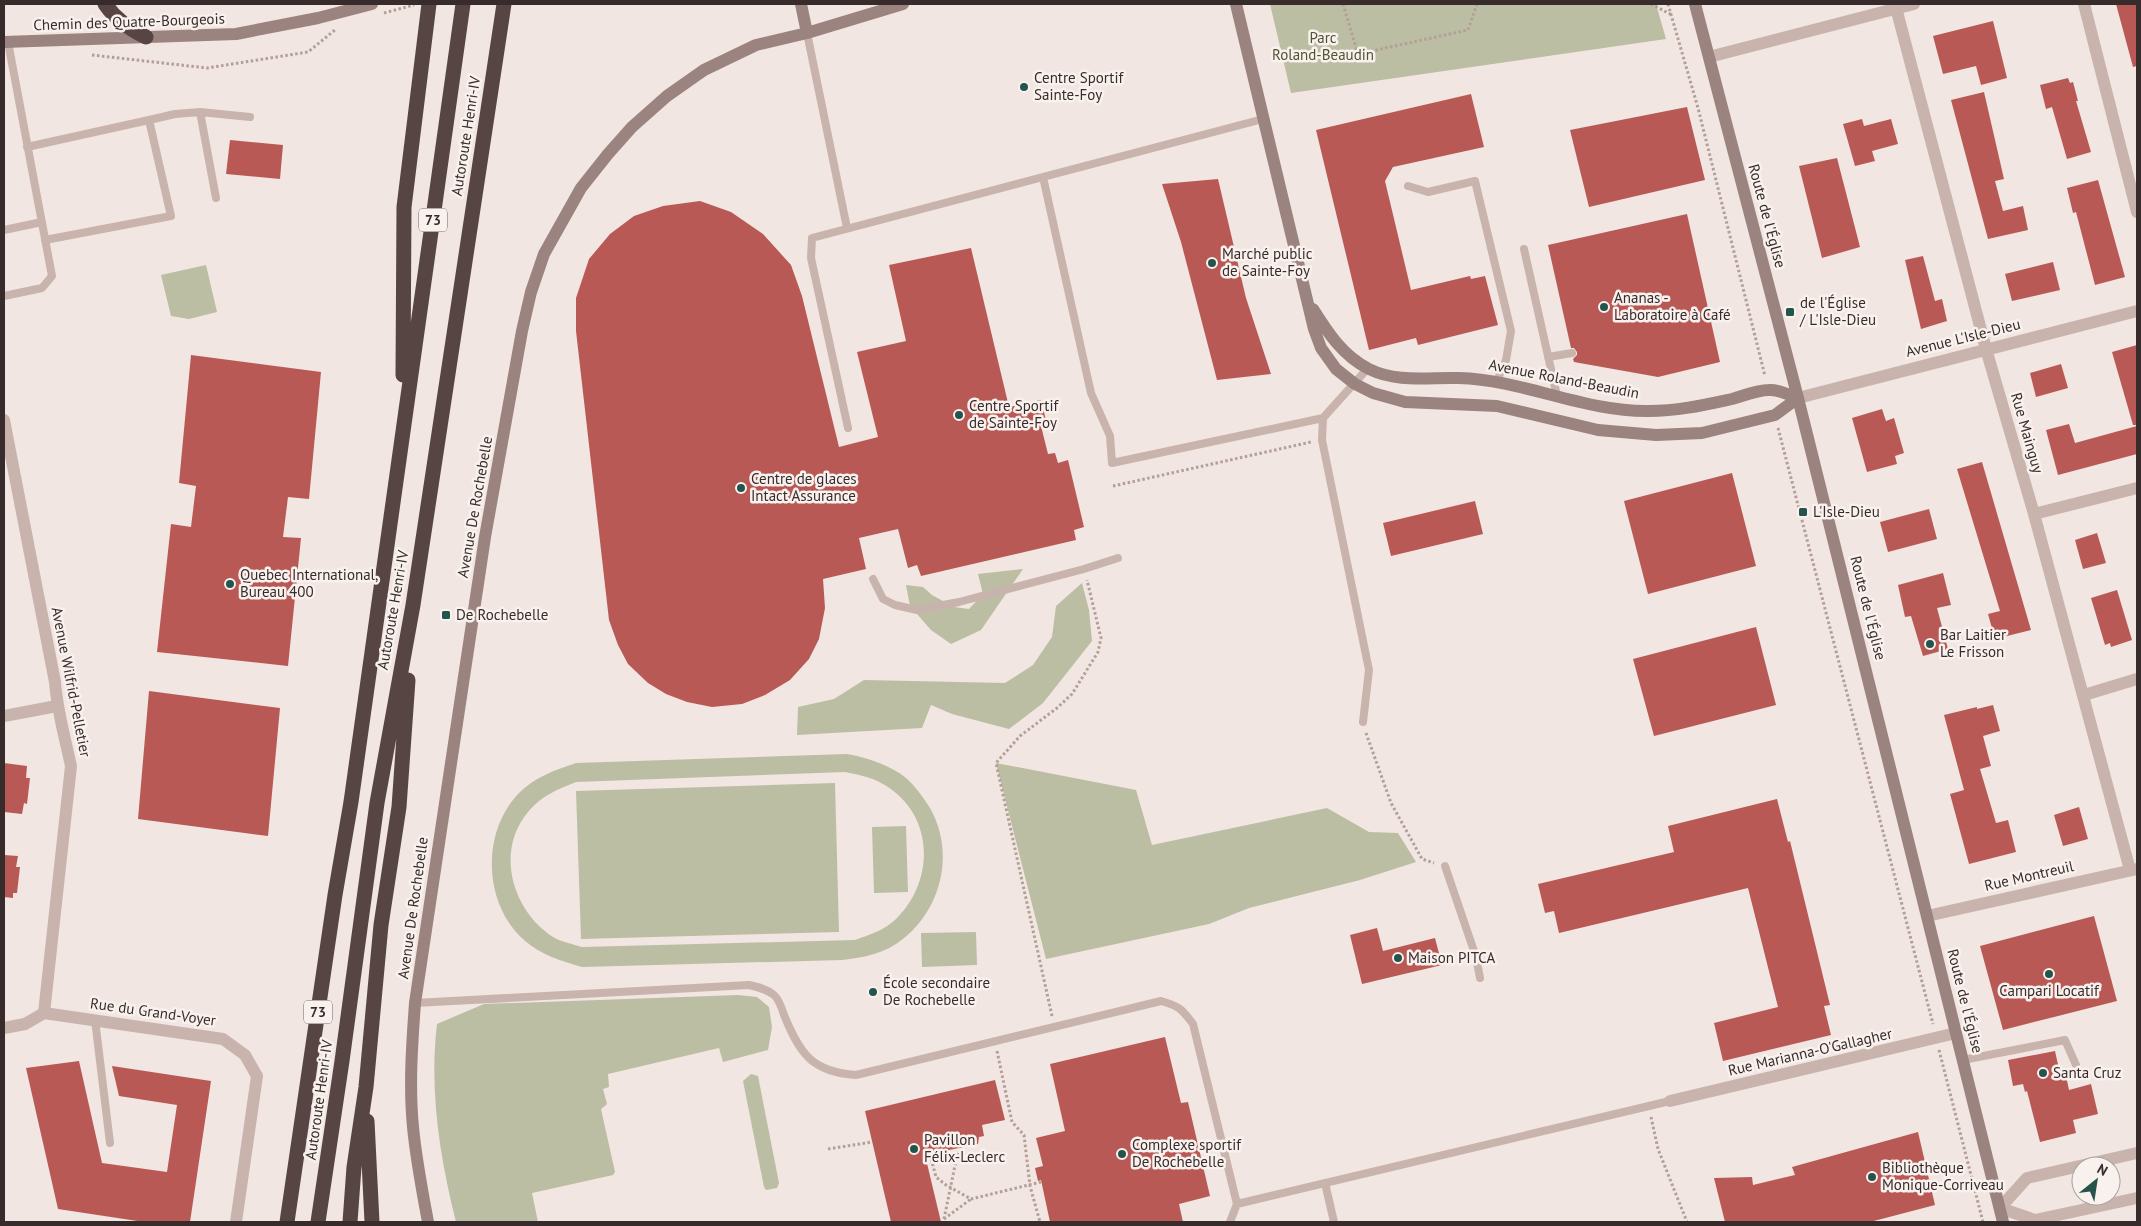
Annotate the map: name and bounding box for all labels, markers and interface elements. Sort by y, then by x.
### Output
street label: Chemin des Quatre-Bourgeois [33,9,225,34]
park label: Parc Roland-Beaudin [1272,28,1374,64]
place label: Centre Sportif Sainte-Foy [1034,68,1124,104]
street label: Autoroute Henri-IV [447,74,484,197]
marker: Centre Sportif Sainte-Foy [1018,81,1030,93]
street label: Route de l'Église [1745,162,1790,270]
road number: 73 [419,208,447,232]
place label: Marché public de Sainte-Foy [1222,244,1313,280]
marker: Marché public de Sainte-Foy [1206,257,1218,269]
place label: Ananas - Laboratoire à Café [1614,288,1731,324]
place label: de l'Église / L'Isle-Dieu [1799,293,1876,329]
marker: Ananas - Laboratoire à Café [1598,301,1610,313]
marker: de l'Église / L'Isle-Dieu [1784,306,1796,318]
street label: Avenue L'Isle-Dieu [1904,314,2022,361]
street label: Avenue Roland-Beaudin [1487,355,1641,402]
street label: Rue Mainguy [2007,390,2048,475]
place label: Centre Sportif de Sainte-Foy [969,396,1059,432]
marker: Centre Sportif de Sainte-Foy [953,409,965,421]
street label: Avenue De Rochebelle [453,435,496,579]
place label: Centre de glaces Intact Assurance [751,469,857,505]
marker: Centre de glaces Intact Assurance [735,482,747,494]
place label: L'Isle-Dieu [1813,502,1880,521]
marker: L'Isle-Dieu [1797,506,1809,518]
street label: Autoroute Henri-IV [373,548,412,671]
street label: Route de l'Église [1846,554,1891,662]
place label: Quebec International, Bureau 400 [240,565,378,601]
marker: Quebec International, Bureau 400 [224,578,236,590]
street label: Avenue Wilfrid-Pelletier [48,605,95,759]
place label: De Rochebelle [456,605,548,624]
marker: De Rochebelle [440,609,452,621]
place label: Bar Laitier Le Frisson [1940,625,2006,661]
marker: Bar Laitier Le Frisson [1924,638,1936,650]
street label: Avenue De Rochebelle [393,836,432,980]
street label: Rue Montreuil [1982,856,2076,895]
street label: Route de l'Église [1943,947,1988,1055]
place label: Maison PITCA [1408,948,1495,967]
marker: Maison PITCA [1392,952,1404,964]
marker: Campari Locatif [2043,968,2055,980]
place label: École secondaire De Rochebelle [883,973,990,1009]
place label: Campari Locatif [1999,981,2100,1000]
marker: École secondaire De Rochebelle [867,986,879,998]
street label: Rue du Grand-Voyer [89,993,217,1030]
road number: 73 [304,1000,332,1024]
street label: Rue Marianna-O'Gallagher [1726,1023,1894,1080]
street label: Autoroute Henri-IV [301,1038,336,1161]
place label: Santa Cruz [2053,1063,2121,1082]
marker: Santa Cruz [2037,1067,2049,1079]
place label: Pavillon Félix-Leclerc [924,1130,1005,1166]
place label: Complexe sportif De Rochebelle [1132,1135,1242,1171]
marker: Pavillon Félix-Leclerc [908,1143,920,1155]
marker: Complexe sportif De Rochebelle [1116,1148,1128,1160]
north arrow [2071,1156,2121,1206]
place label: Bibliothèque Monique-Corriveau [1882,1158,2004,1194]
text: N [2094,1160,2111,1180]
marker: Bibliothèque Monique-Corriveau [1866,1171,1878,1183]

